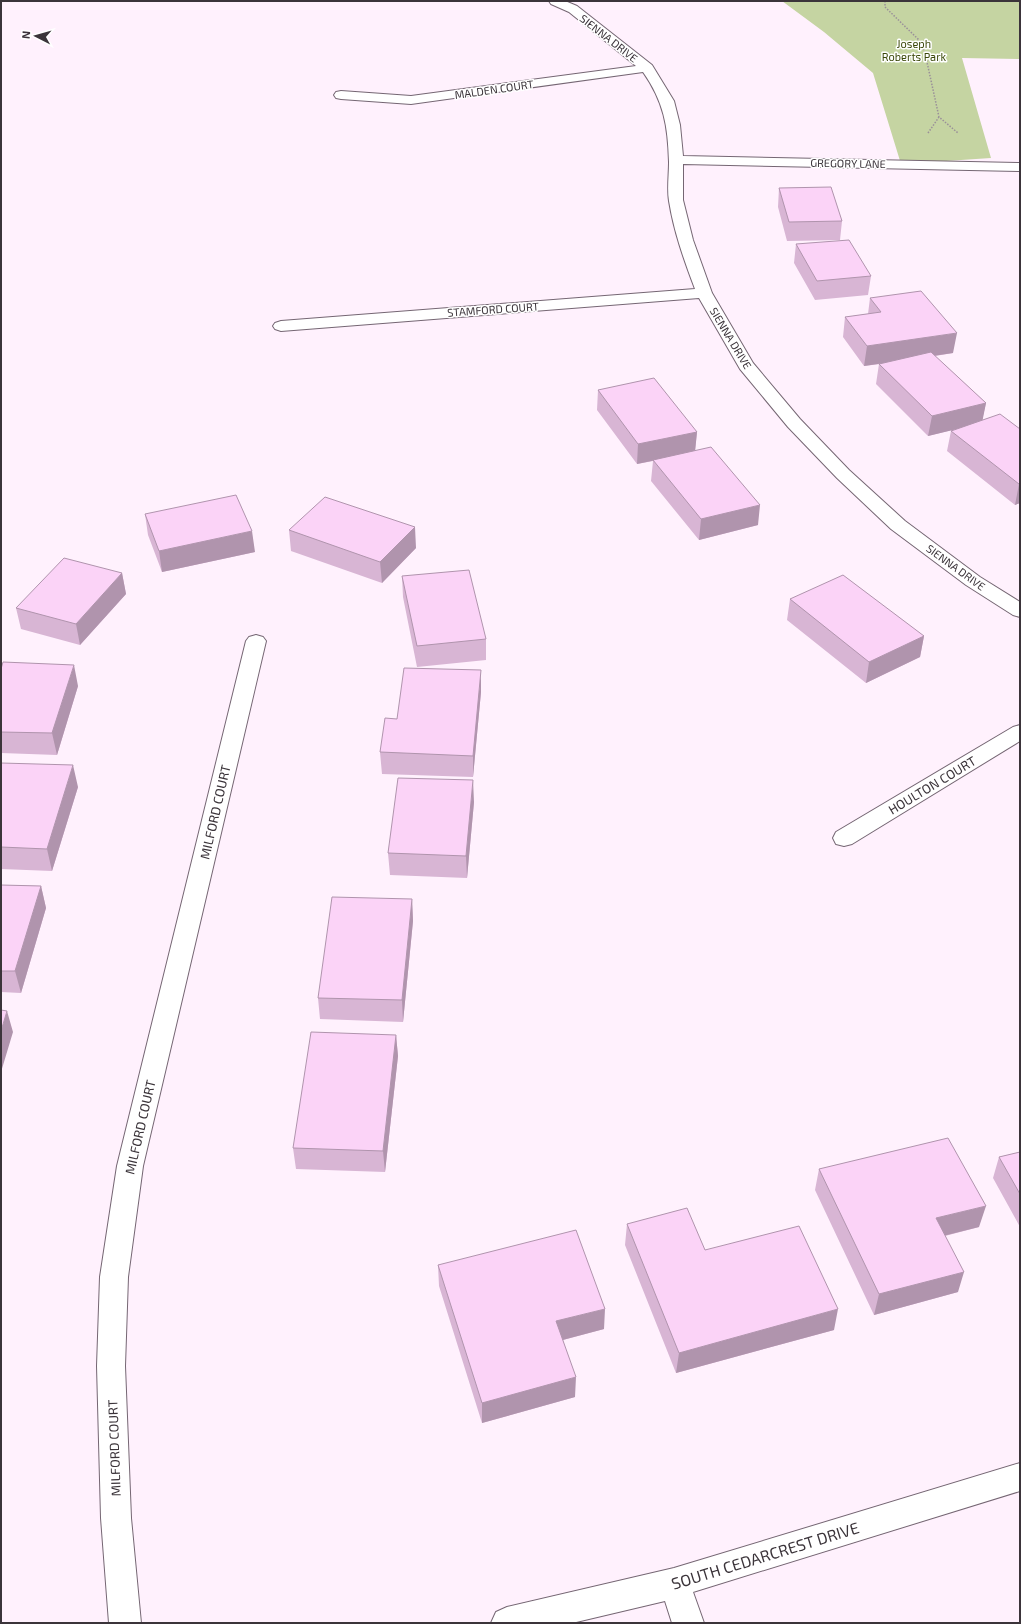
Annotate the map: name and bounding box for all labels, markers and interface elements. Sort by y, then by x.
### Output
street label: SIENNA DRIVE [578,11,640,65]
north arrow [16,16,56,56]
text: N [19,30,32,40]
park label: Joseph Roberts Park [882,37,947,63]
street label: MALDEN COURT [454,77,535,101]
street label: GREGORY LANE [810,156,886,170]
street label: STAMFORD COURT [447,299,540,319]
street label: SIENNA DRIVE [708,305,754,371]
street label: SIENNA DRIVE [924,541,988,593]
street label: HOULTON COURT [885,752,979,817]
street label: MILFORD COURT [196,763,234,861]
street label: MILFORD COURT [121,1078,159,1176]
street label: MILFORD COURT [104,1399,124,1497]
street label: SOUTH CEDARCREST DRIVE [669,1517,861,1593]

